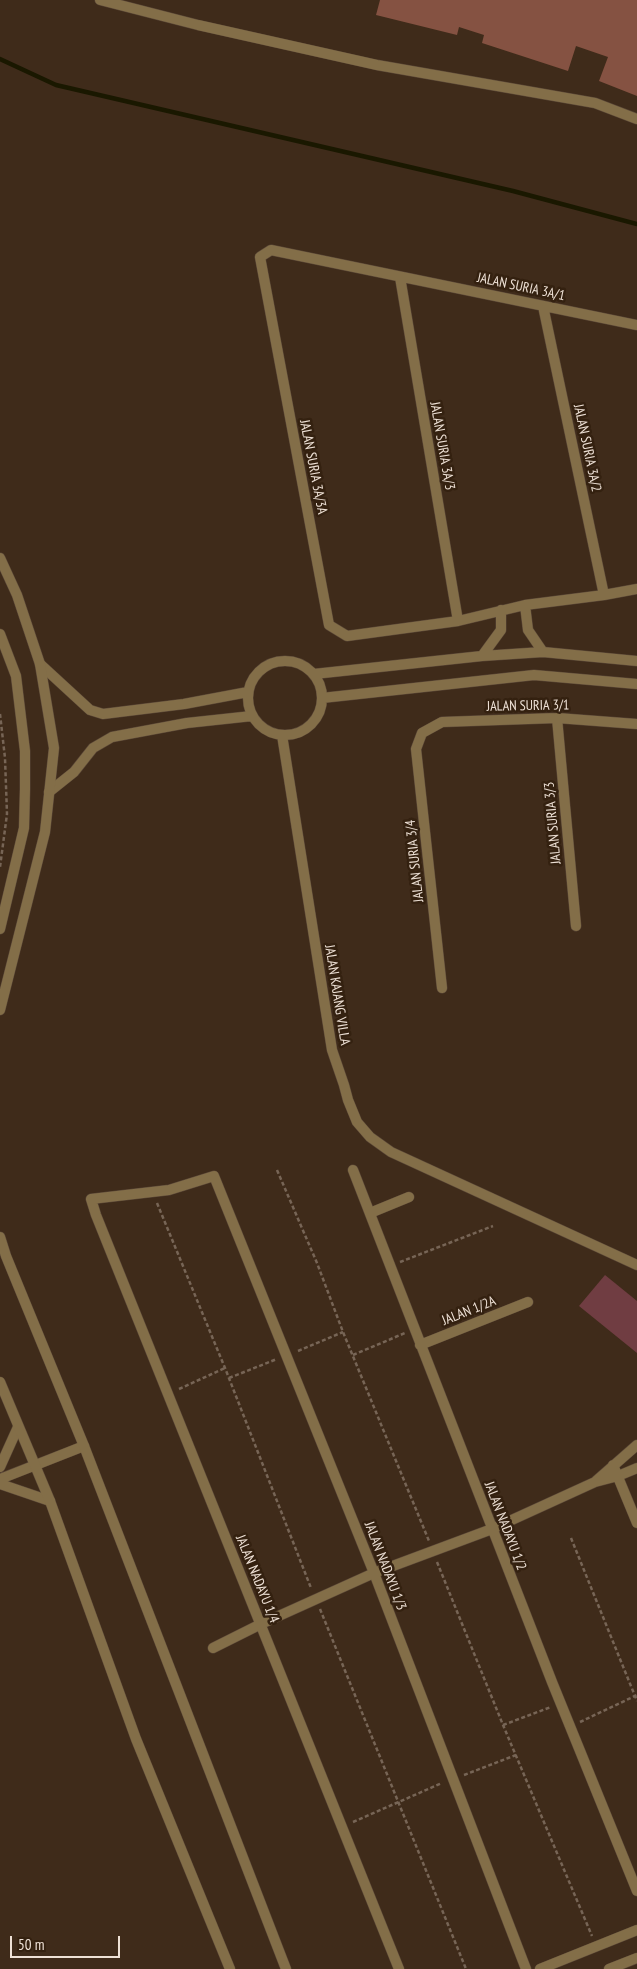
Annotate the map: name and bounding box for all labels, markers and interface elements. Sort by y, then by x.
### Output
street label: JALAN SURIA 3A/1 [476,270,566,304]
street label: JALAN SURIA 3A/3 [426,401,458,491]
street label: JALAN SURIA 3A/2 [570,403,604,493]
street label: JALAN SURIA 3A/3A [296,418,330,516]
street label: JALAN SURIA 3/1 [487,697,569,715]
street label: JALAN SURIA 3/3 [541,781,565,865]
street label: JALAN SURIA 3/4 [402,819,428,903]
street label: JALAN KAJANG VILLA [321,943,353,1047]
street label: JALAN 1/2A [440,1293,498,1329]
street label: JALAN NADAYU 1/2 [480,1479,530,1573]
street label: JALAN NADAYU 1/3 [360,1519,410,1613]
street label: JALAN NADAYU 1/4 [232,1533,282,1625]
scale bar [12,1926,122,1958]
text: 50 m [18,1935,44,1954]

